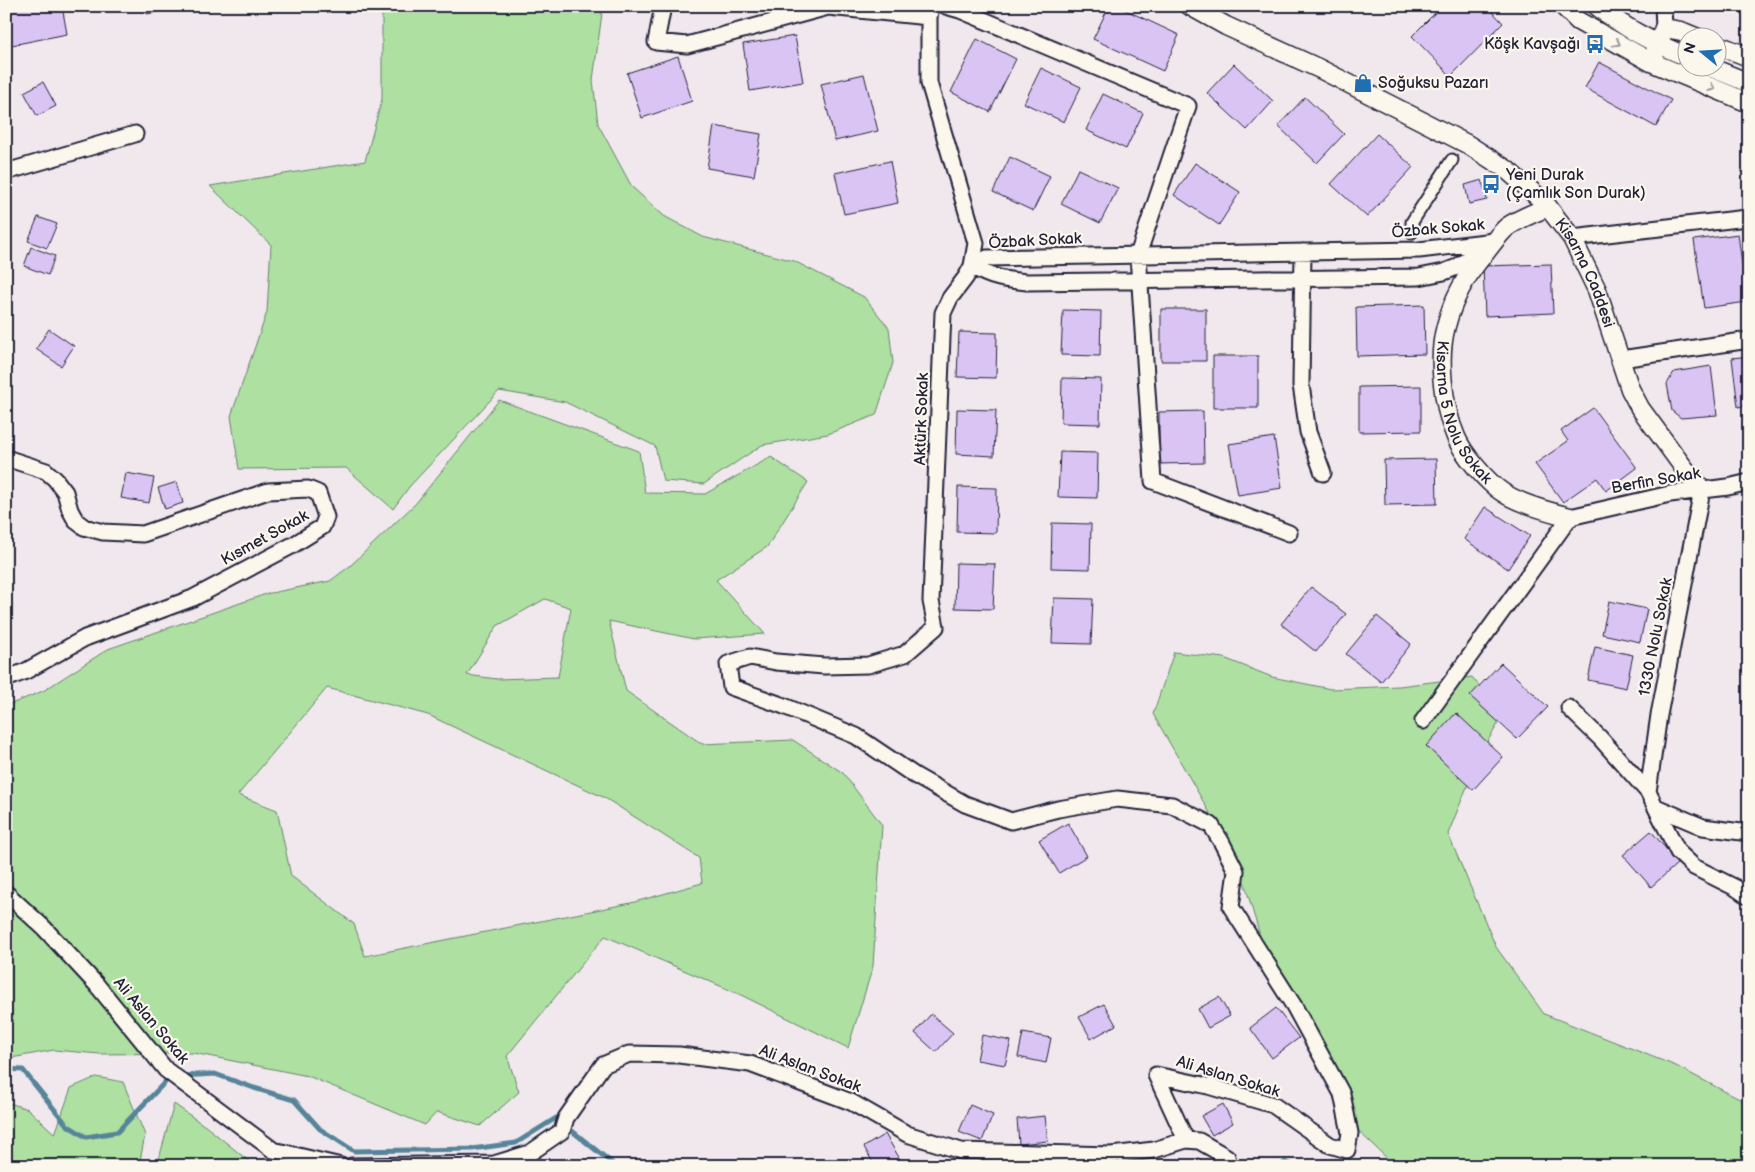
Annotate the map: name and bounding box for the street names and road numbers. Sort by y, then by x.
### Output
street label: Özbak Sokak [1391,213,1485,243]
street label: Kisarna Caddesi [1551,214,1618,330]
street label: Özbak Sokak [988,227,1082,253]
street label: Kisarna 5 Nolu Sokak [1432,340,1496,488]
street label: Aktürk Sokak [911,372,933,466]
street label: Berfin Sokak [1610,464,1702,498]
street label: Kısmet Sokak [218,506,312,570]
street label: 1330 Nolu Sokak [1635,576,1677,698]
street label: Ali Aslan Sokak [109,974,193,1068]
street label: Ali Aslan Sokak [757,1041,864,1097]
street label: Ali Aslan Sokak [1174,1052,1282,1102]

